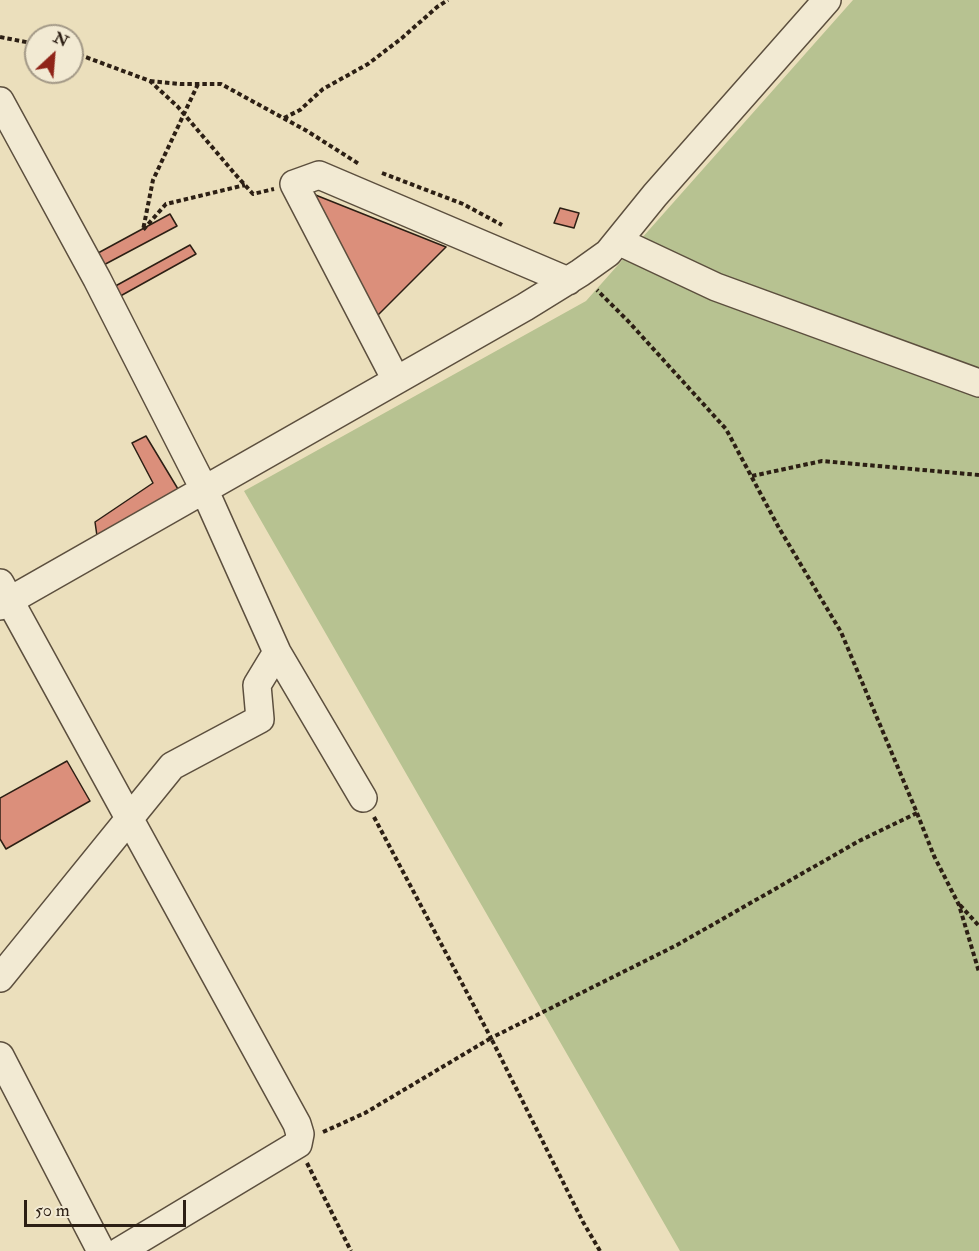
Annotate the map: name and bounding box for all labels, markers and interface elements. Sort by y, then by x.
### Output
north arrow [24,24,84,84]
text: N [50,27,72,52]
scale bar [27,1188,189,1226]
text: 50 m [35,1199,70,1222]

